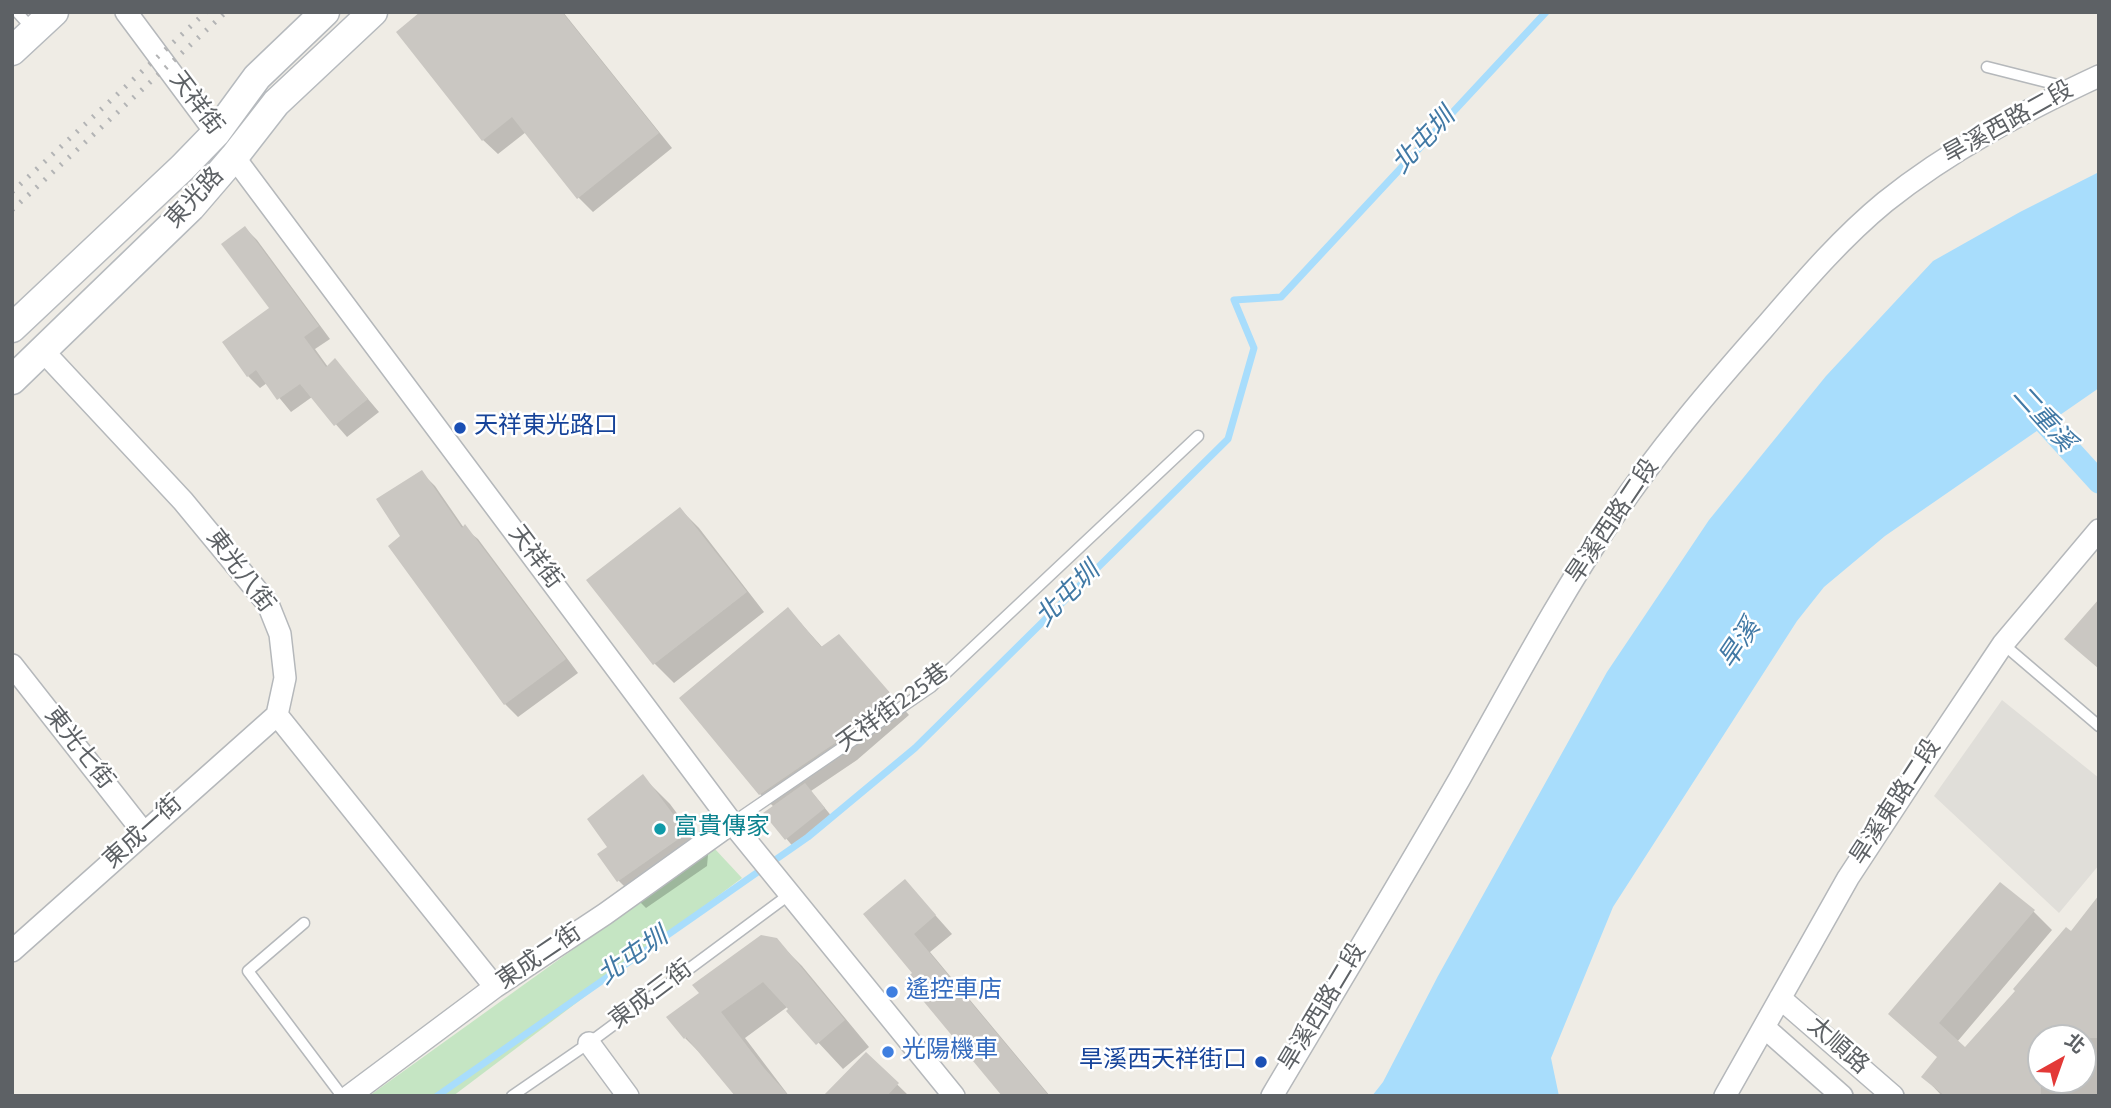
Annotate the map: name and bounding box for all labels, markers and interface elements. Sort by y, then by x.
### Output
street label: 天祥街 [162,67,228,141]
street label: 旱溪西路二段 [1939,76,2079,172]
water label: 北屯圳 [1387,103,1463,181]
street label: 東光路 [161,163,231,235]
water label: 二重溪 [2004,381,2080,459]
place label: 天祥東光路口 [474,414,618,442]
marker: 天祥東光路口 [452,420,468,436]
street label: 旱溪西路二段 [1562,454,1666,590]
street label: 天祥街 [501,521,567,595]
street label: 東光八街 [199,525,279,619]
water label: 北屯圳 [1030,557,1108,635]
water label: 旱溪 [1714,615,1768,675]
street label: 天祥街225巷 [832,659,956,759]
street label: 東光七街 [37,702,119,796]
street label: 旱溪東路二段 [1846,735,1948,871]
street label: 東成一街 [99,790,189,876]
place label: 富貴傳家 [674,815,770,843]
marker: 富貴傳家 [652,821,668,837]
street label: 東成二街 [492,919,588,997]
water label: 北屯圳 [593,923,675,993]
street label: 旱溪西路二段 [1275,939,1373,1077]
street label: 東成三街 [605,956,699,1036]
place label: 遙控車店 [906,978,1002,1006]
marker: 遙控車店 [884,984,900,1000]
street label: 太順路 [1800,1013,1874,1081]
north arrow [2027,1024,2097,1094]
text: 北 [2059,1028,2090,1061]
place label: 光陽機車 [902,1038,998,1066]
marker: 光陽機車 [880,1044,896,1060]
place label: 旱溪西天祥街口 [1079,1048,1247,1076]
marker: 旱溪西天祥街口 [1253,1054,1269,1070]

